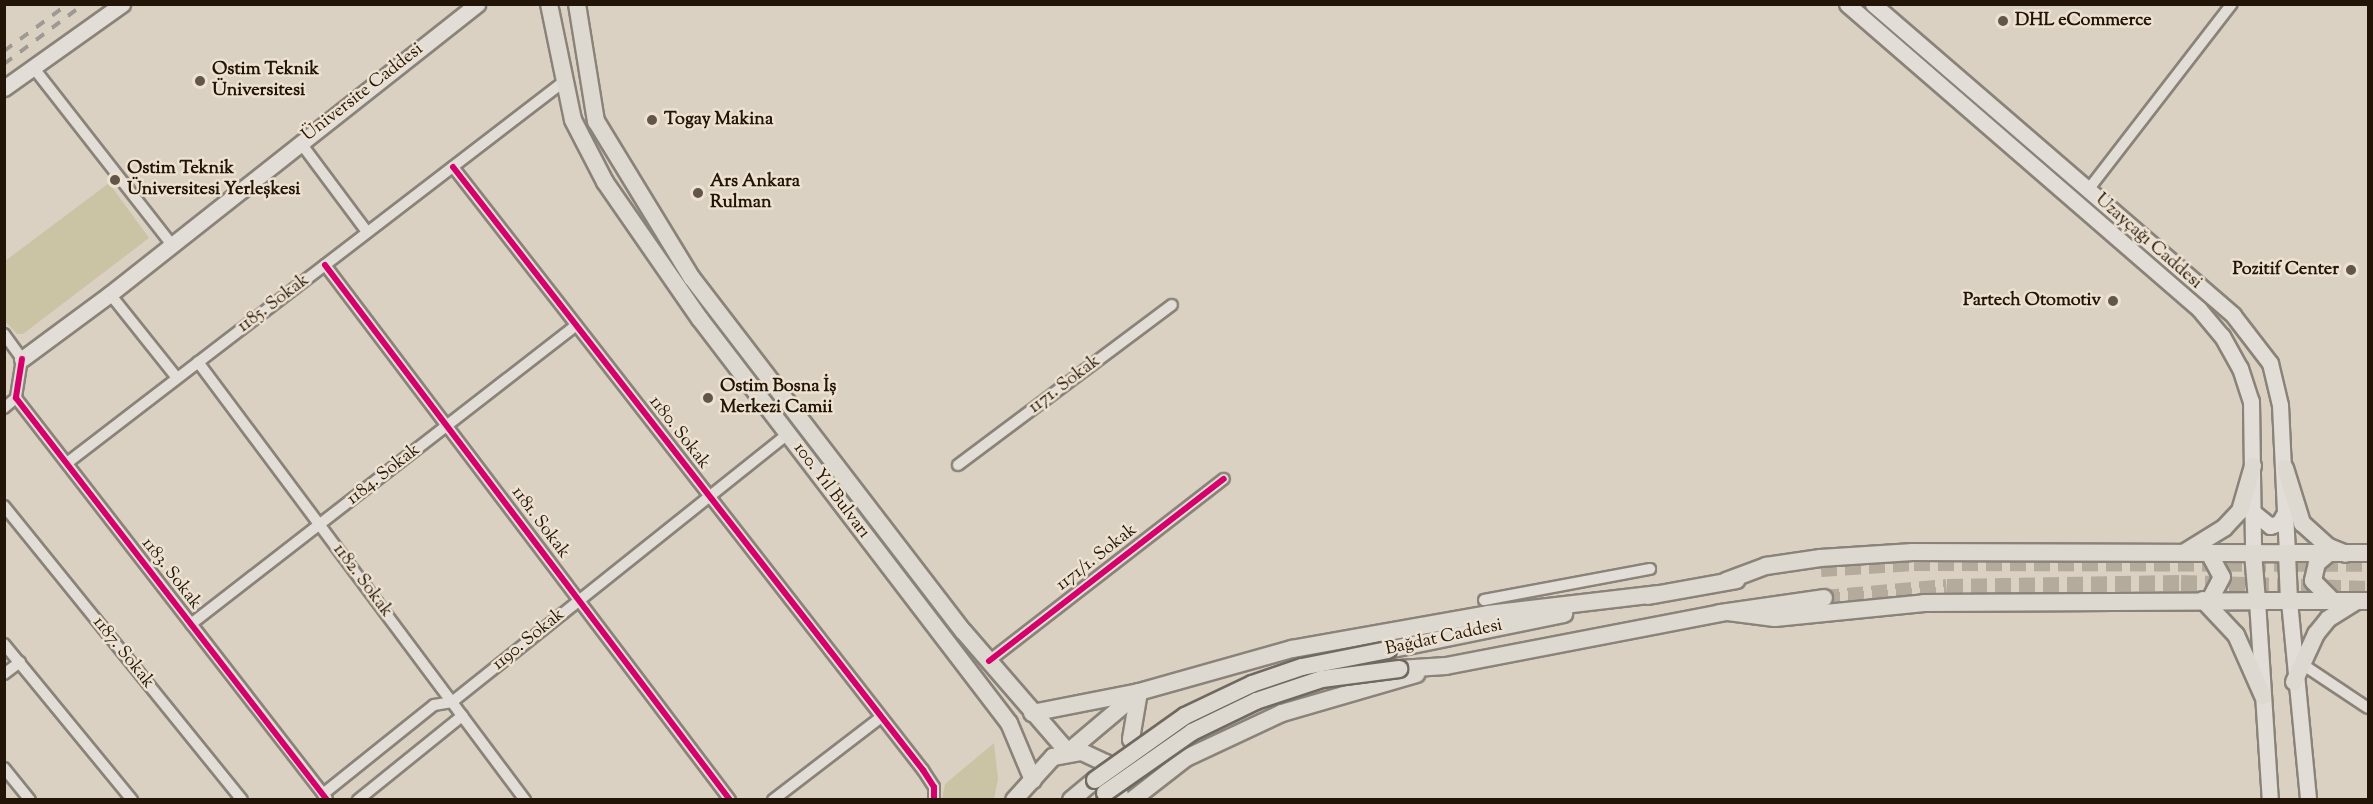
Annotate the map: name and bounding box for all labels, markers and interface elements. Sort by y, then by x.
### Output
place label: DHL eCommerce [2015,10,2152,32]
marker: DHL eCommerce [1996,14,2010,28]
street label: Üniversite Caddesi [298,39,428,147]
place label: Ostim Teknik Üniversitesi [212,60,319,103]
marker: Ostim Teknik Üniversitesi [193,74,207,88]
place label: Togay Makina [664,109,773,131]
marker: Togay Makina [645,113,659,127]
place label: Ostim Teknik Üniversitesi Yerleşkesi [127,159,300,201]
place label: Ars Ankara Rulman [710,172,800,214]
marker: Ostim Teknik Üniversitesi Yerleşkesi [108,173,122,187]
marker: Ars Ankara Rulman [691,186,705,200]
street label: Uzayçağı Caddesi [2090,190,2206,294]
place label: Pozitif Center [2232,259,2339,281]
marker: Pozitif Center [2344,263,2358,277]
street label: 1185. Sokak [234,270,314,338]
place label: Partech Otomotiv [1963,290,2101,312]
marker: Partech Otomotiv [2106,294,2120,308]
street label: 1171. Sokak [1025,351,1105,419]
place label: Ostim Bosna İş Merkezi Camii [720,377,836,420]
marker: Ostim Bosna İş Merkezi Camii [701,391,715,405]
street label: 1180. Sokak [644,392,714,474]
street label: 100. Yıl Bulvarı [788,439,874,543]
street label: 1184. Sokak [343,440,425,510]
street label: 1181. Sokak [506,483,574,563]
street label: 1171/1. Sokak [1052,520,1142,596]
street label: 1183. Sokak [136,534,206,614]
street label: 1182. Sokak [327,540,397,622]
street label: 1190. Sokak [489,604,569,676]
street label: 1187. Sokak [87,613,159,693]
street label: Bağdat Caddesi [1383,615,1505,661]

